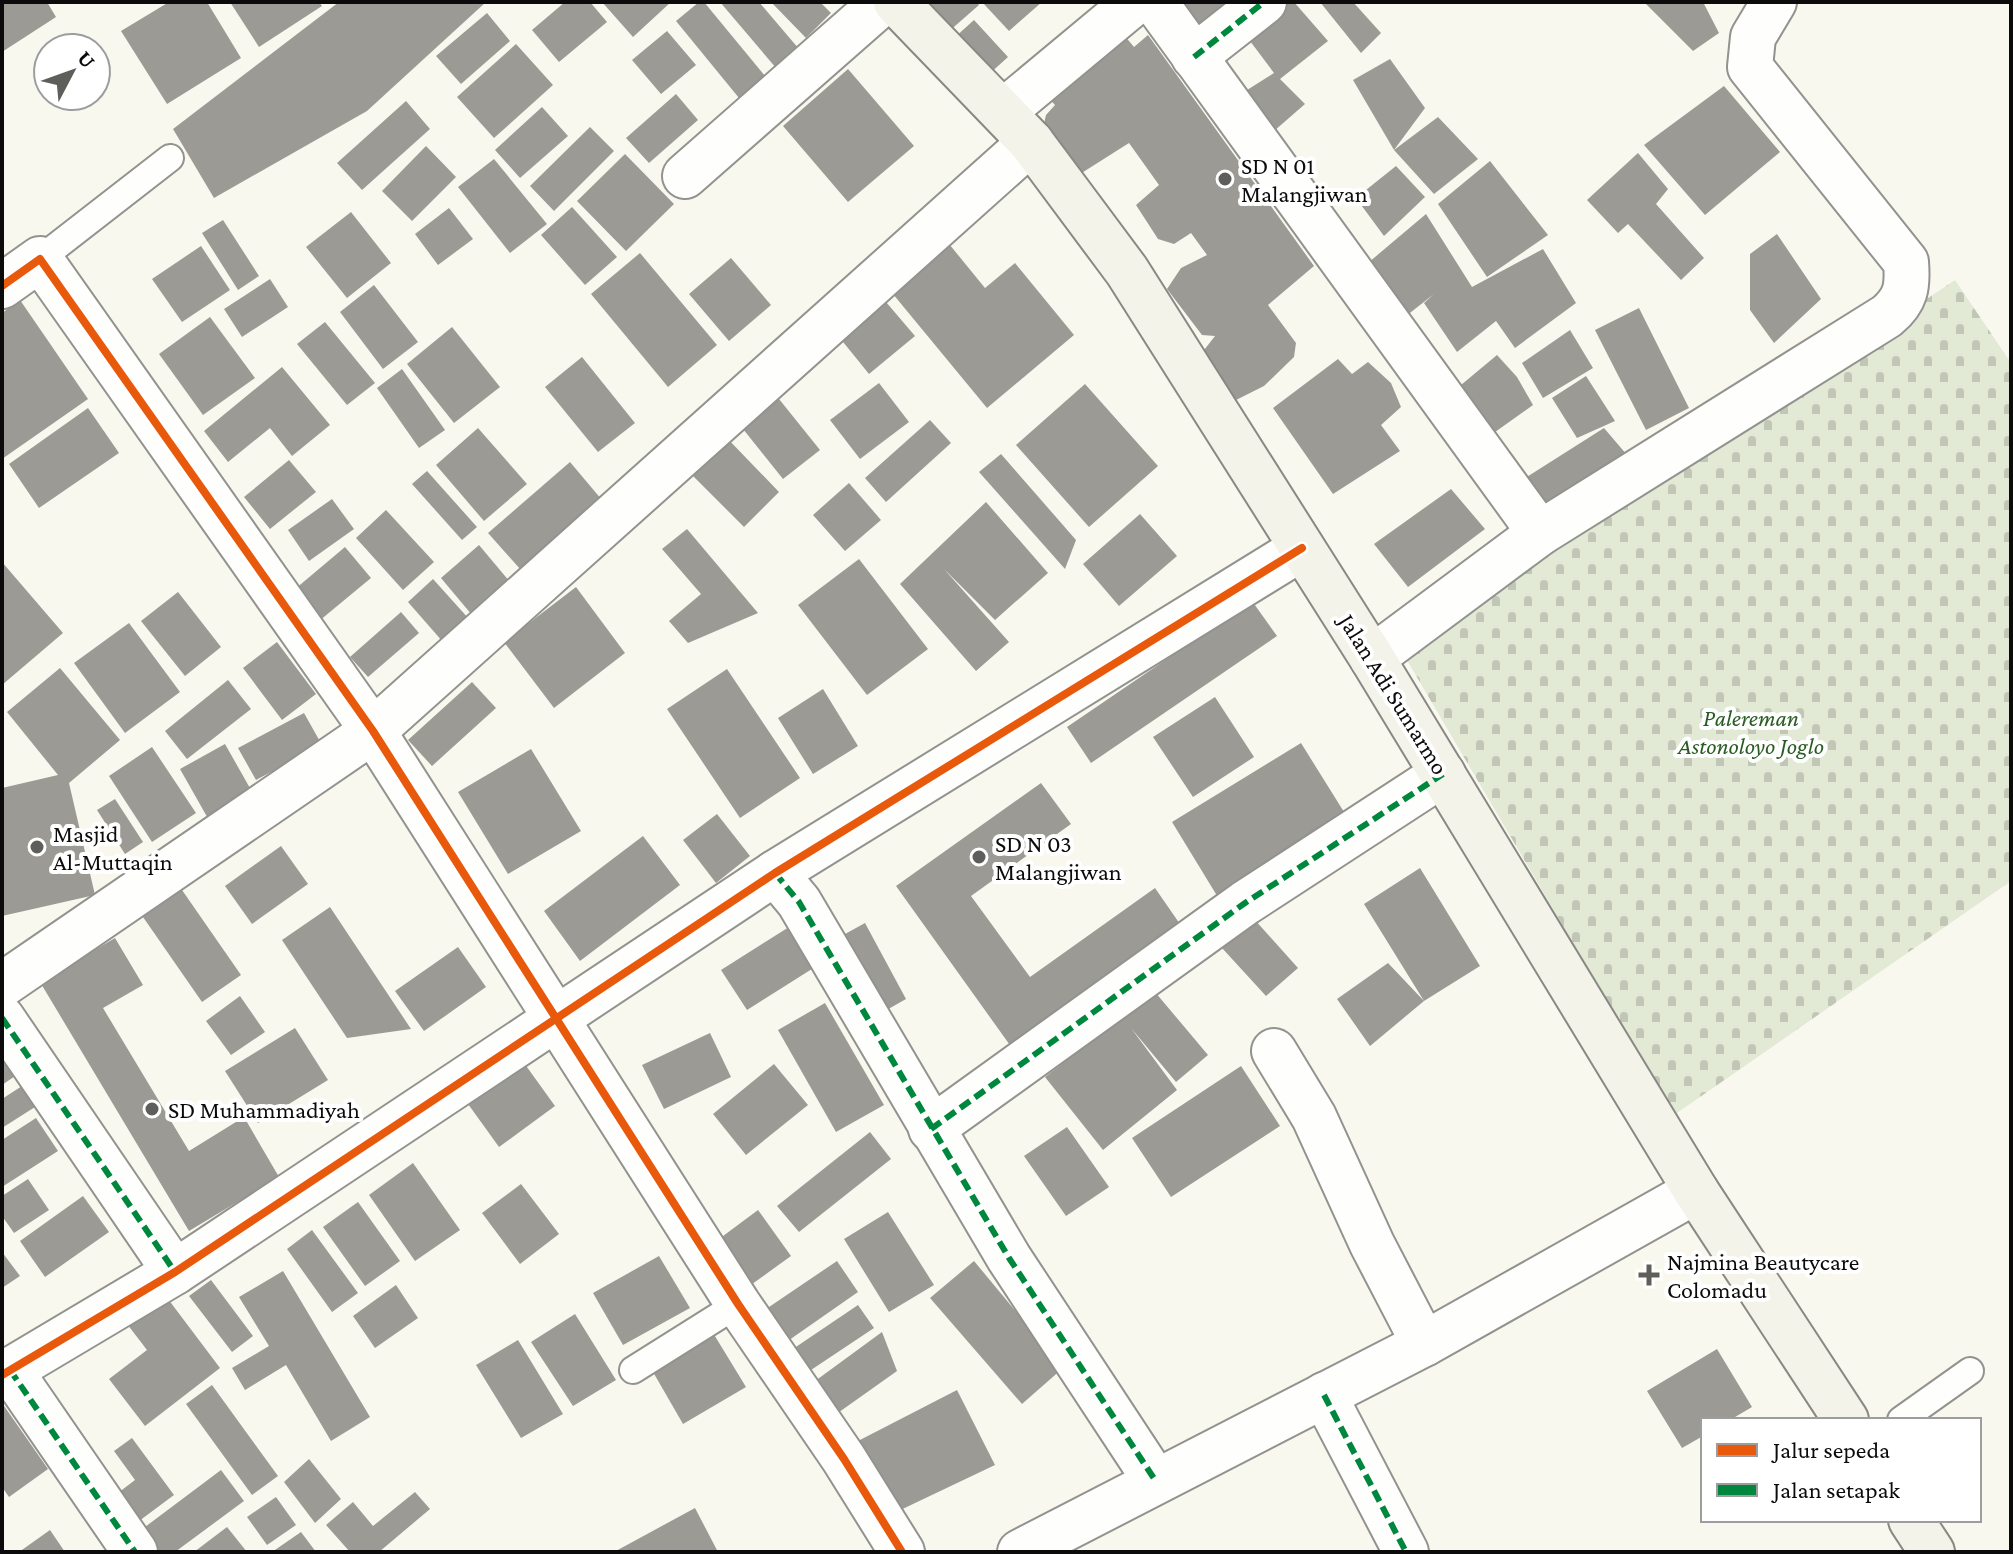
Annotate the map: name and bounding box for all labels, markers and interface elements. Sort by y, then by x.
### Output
north arrow [32,32,112,112]
text: U [72,45,101,73]
place label: SD N 01 Malangjiwan [1241,152,1368,207]
marker: SD N 01 Malangjiwan [1216,170,1234,188]
street label: Jalan Adi Sumarmo [1333,607,1454,779]
park label: Palereman Astonoloyo Joglo [1677,704,1824,759]
place label: Masjid Al-Muttaqin [53,820,173,875]
place label: SD N 03 Malangjiwan [995,830,1122,885]
marker: Masjid Al-Muttaqin [28,838,46,856]
marker: SD N 03 Malangjiwan [970,848,988,866]
place label: SD Muhammadiyah [168,1096,360,1123]
marker: SD Muhammadiyah [143,1100,161,1118]
place label: Najmina Beautycare Colomadu [1667,1248,1859,1303]
marker: Najmina Beautycare Colomadu [1638,1264,1660,1286]
legend [1701,1418,1981,1522]
text: Jalur sepeda [1771,1436,1890,1463]
text: Jalan setapak [1771,1476,1901,1503]

